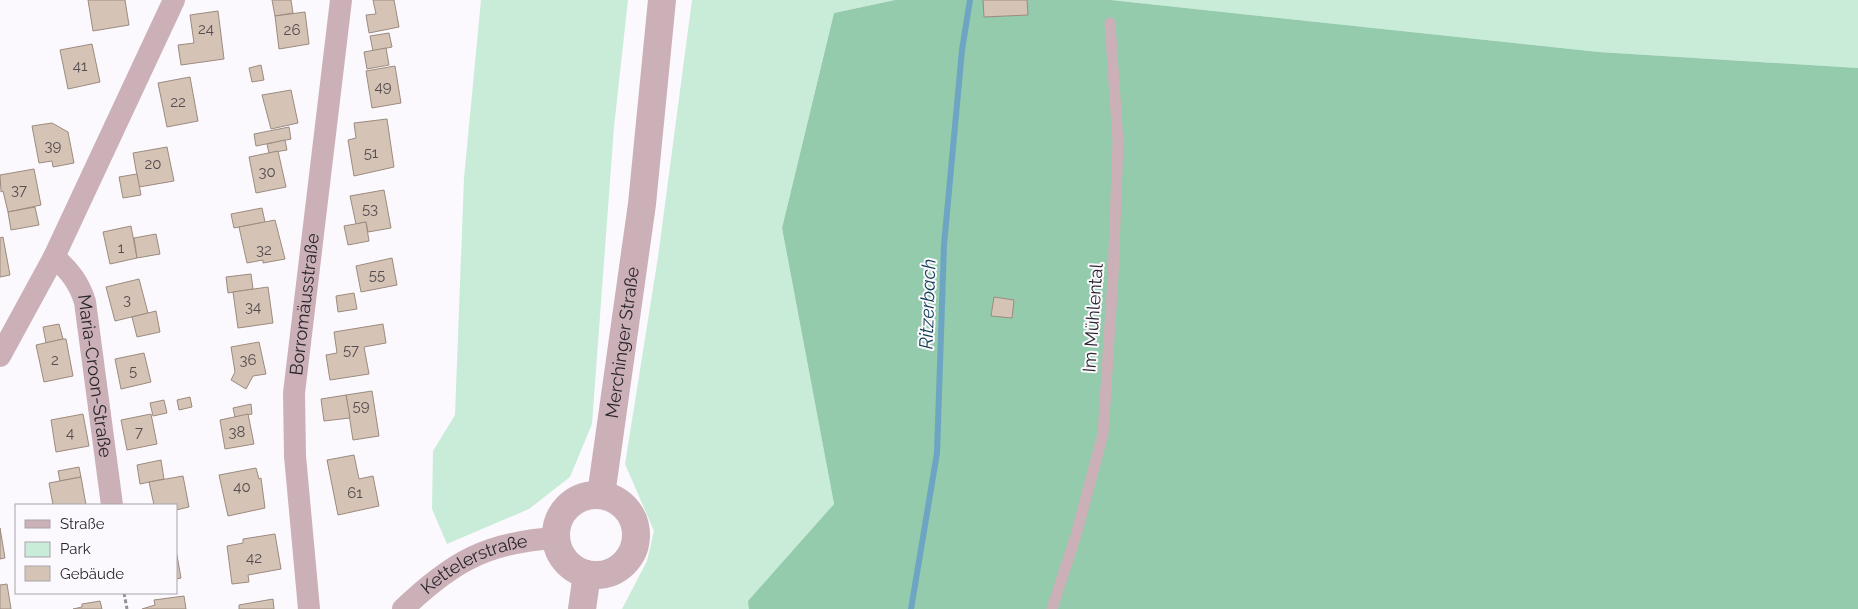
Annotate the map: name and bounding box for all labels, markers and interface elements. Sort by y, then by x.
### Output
house number: 24 [198,20,214,38]
house number: 26 [284,21,300,39]
house number: 41 [73,57,88,75]
house number: 49 [375,78,392,96]
house number: 22 [170,93,186,111]
house number: 39 [45,137,62,155]
house number: 51 [364,144,379,162]
house number: 20 [145,155,162,173]
house number: 30 [258,163,276,181]
house number: 37 [11,181,27,199]
house number: 53 [362,200,378,218]
street label: Borromäusstraße [285,232,323,376]
house number: 1 [118,239,125,257]
house number: 32 [256,241,272,259]
water label: Ritzerbach [914,258,940,350]
street label: Im Mühlental [1078,263,1107,373]
street label: Merchinger Straße [601,265,643,419]
house number: 55 [369,266,385,284]
house number: 3 [123,291,131,309]
street label: Maria-Croon-Straße [74,293,117,459]
house number: 34 [245,298,261,316]
house number: 57 [343,341,359,359]
house number: 2 [51,351,59,369]
house number: 36 [239,351,257,369]
house number: 5 [129,362,137,380]
house number: 59 [353,397,370,415]
house number: 7 [135,423,143,441]
house number: 38 [229,423,246,441]
house number: 4 [66,424,74,442]
house number: 40 [233,478,251,496]
house number: 61 [347,484,363,502]
legend [15,504,178,594]
text: Straße [60,515,105,533]
street label: Kettelerstraße [416,530,529,598]
text: Park [60,540,91,558]
house number: 42 [246,549,262,567]
text: Gebäude [60,565,124,583]

